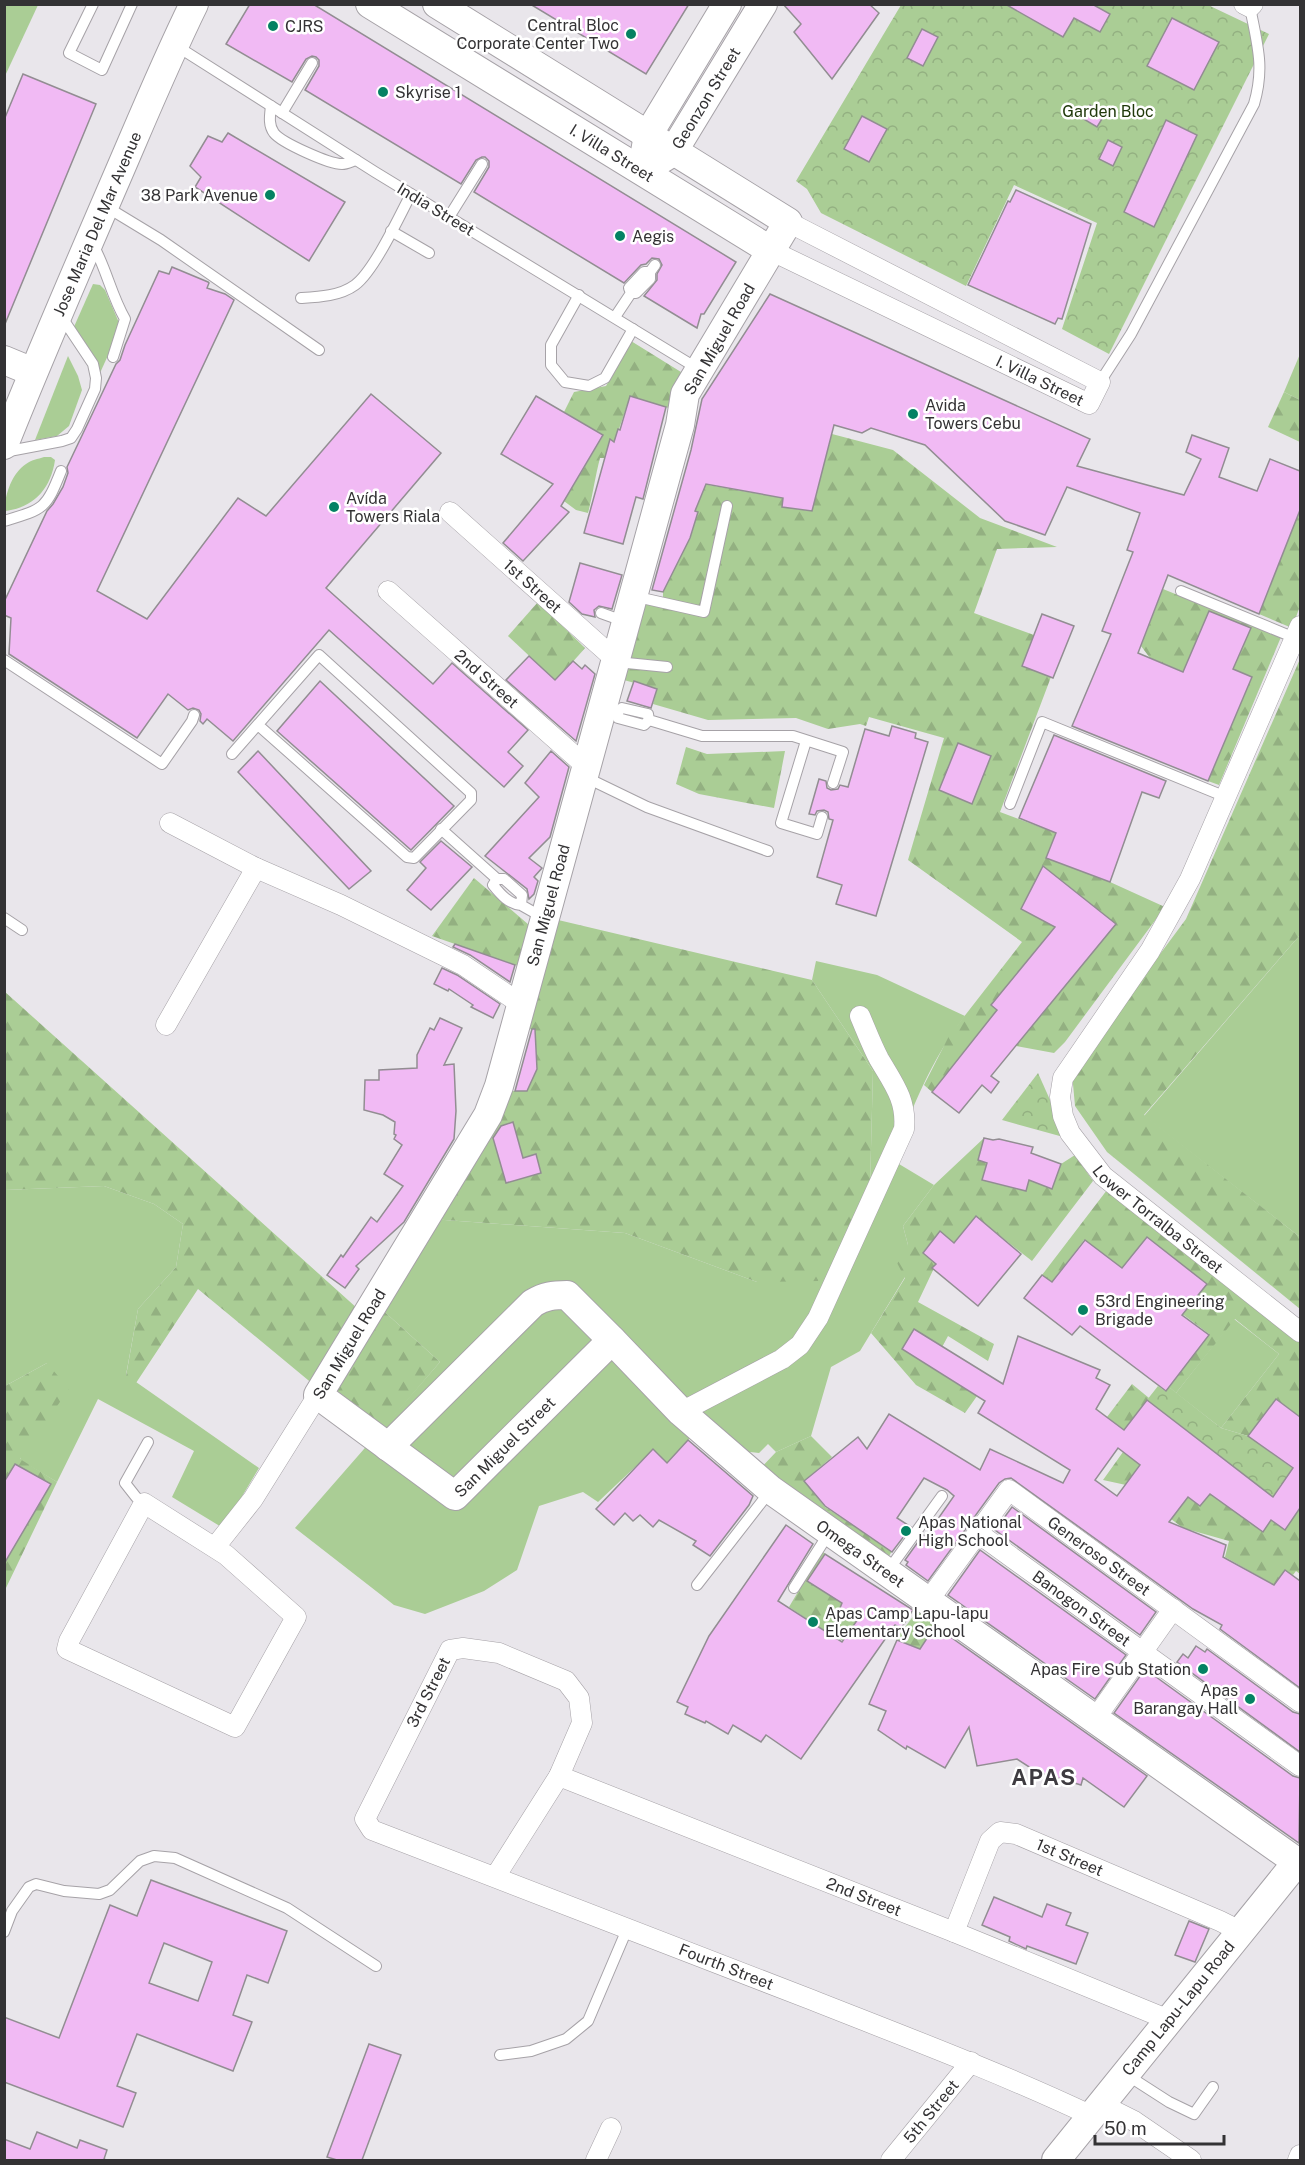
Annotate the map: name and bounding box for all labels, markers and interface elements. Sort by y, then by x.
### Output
place label: Central Bloc Corporate Center Two [456,16,619,53]
place label: CJRS [285,17,323,36]
marker: CJRS [266,19,280,33]
marker: Central Bloc Corporate Center Two [624,27,638,41]
street label: Geonzon Street [668,44,744,153]
place label: Skyrise 1 [395,83,461,102]
marker: Skyrise 1 [376,85,390,99]
park label: Garden Bloc [1062,102,1154,121]
street label: I. Villa Street [566,120,657,186]
street label: Jose Maria Del Mar Avenue [49,129,145,319]
street label: India Street [394,179,478,240]
place label: 38 Park Avenue [141,186,258,205]
marker: 38 Park Avenue [263,188,277,202]
place label: Aegis [632,227,674,246]
marker: Aegis [613,229,627,243]
street label: San Miguel Road [680,280,759,398]
street label: I. Villa Street [993,352,1087,410]
place label: Avida Towers Cebu [925,396,1021,433]
marker: Avida Towers Cebu [906,407,920,421]
place label: Avída Towers Riala [346,489,440,526]
marker: Avída Towers Riala [327,500,341,514]
street label: 1st Street [500,555,565,617]
street label: 2nd Street [451,646,522,712]
street label: San Miguel Road [523,842,574,968]
street label: Lower Torralba Street [1088,1162,1227,1277]
street label: San Miguel Road [309,1286,390,1403]
place label: 53rd Engineering Brigade [1095,1292,1225,1329]
marker: 53rd Engineering Brigade [1076,1303,1090,1317]
street label: San Miguel Street [450,1393,559,1501]
place label: Apas National High School [918,1513,1022,1550]
street label: Generoso Street [1044,1513,1154,1600]
street label: Omega Street [812,1516,908,1591]
marker: Apas National High School [899,1524,913,1538]
street label: Banogon Street [1029,1567,1134,1650]
place label: Apas Camp Lapu-lapu Elementary School [825,1604,988,1641]
marker: Apas Camp Lapu-lapu Elementary School [806,1615,820,1629]
street label: 3rd Street [403,1654,454,1731]
place label: Apas Fire Sub Station [1030,1660,1191,1679]
marker: Apas Fire Sub Station [1196,1662,1210,1676]
place label: Apas Barangay Hall [1133,1681,1238,1718]
marker: Apas Barangay Hall [1243,1692,1257,1706]
district label: APAS [1011,1764,1077,1790]
street label: 1st Street [1033,1835,1106,1880]
street label: 2nd Street [824,1874,904,1920]
street label: Camp Lapu-Lapu Road [1118,1937,1239,2080]
street label: Fourth Street [676,1940,776,1994]
street label: 5th Street [900,2076,963,2147]
scale bar [1095,2108,1224,2146]
text: 50 m [1104,2118,1147,2139]

